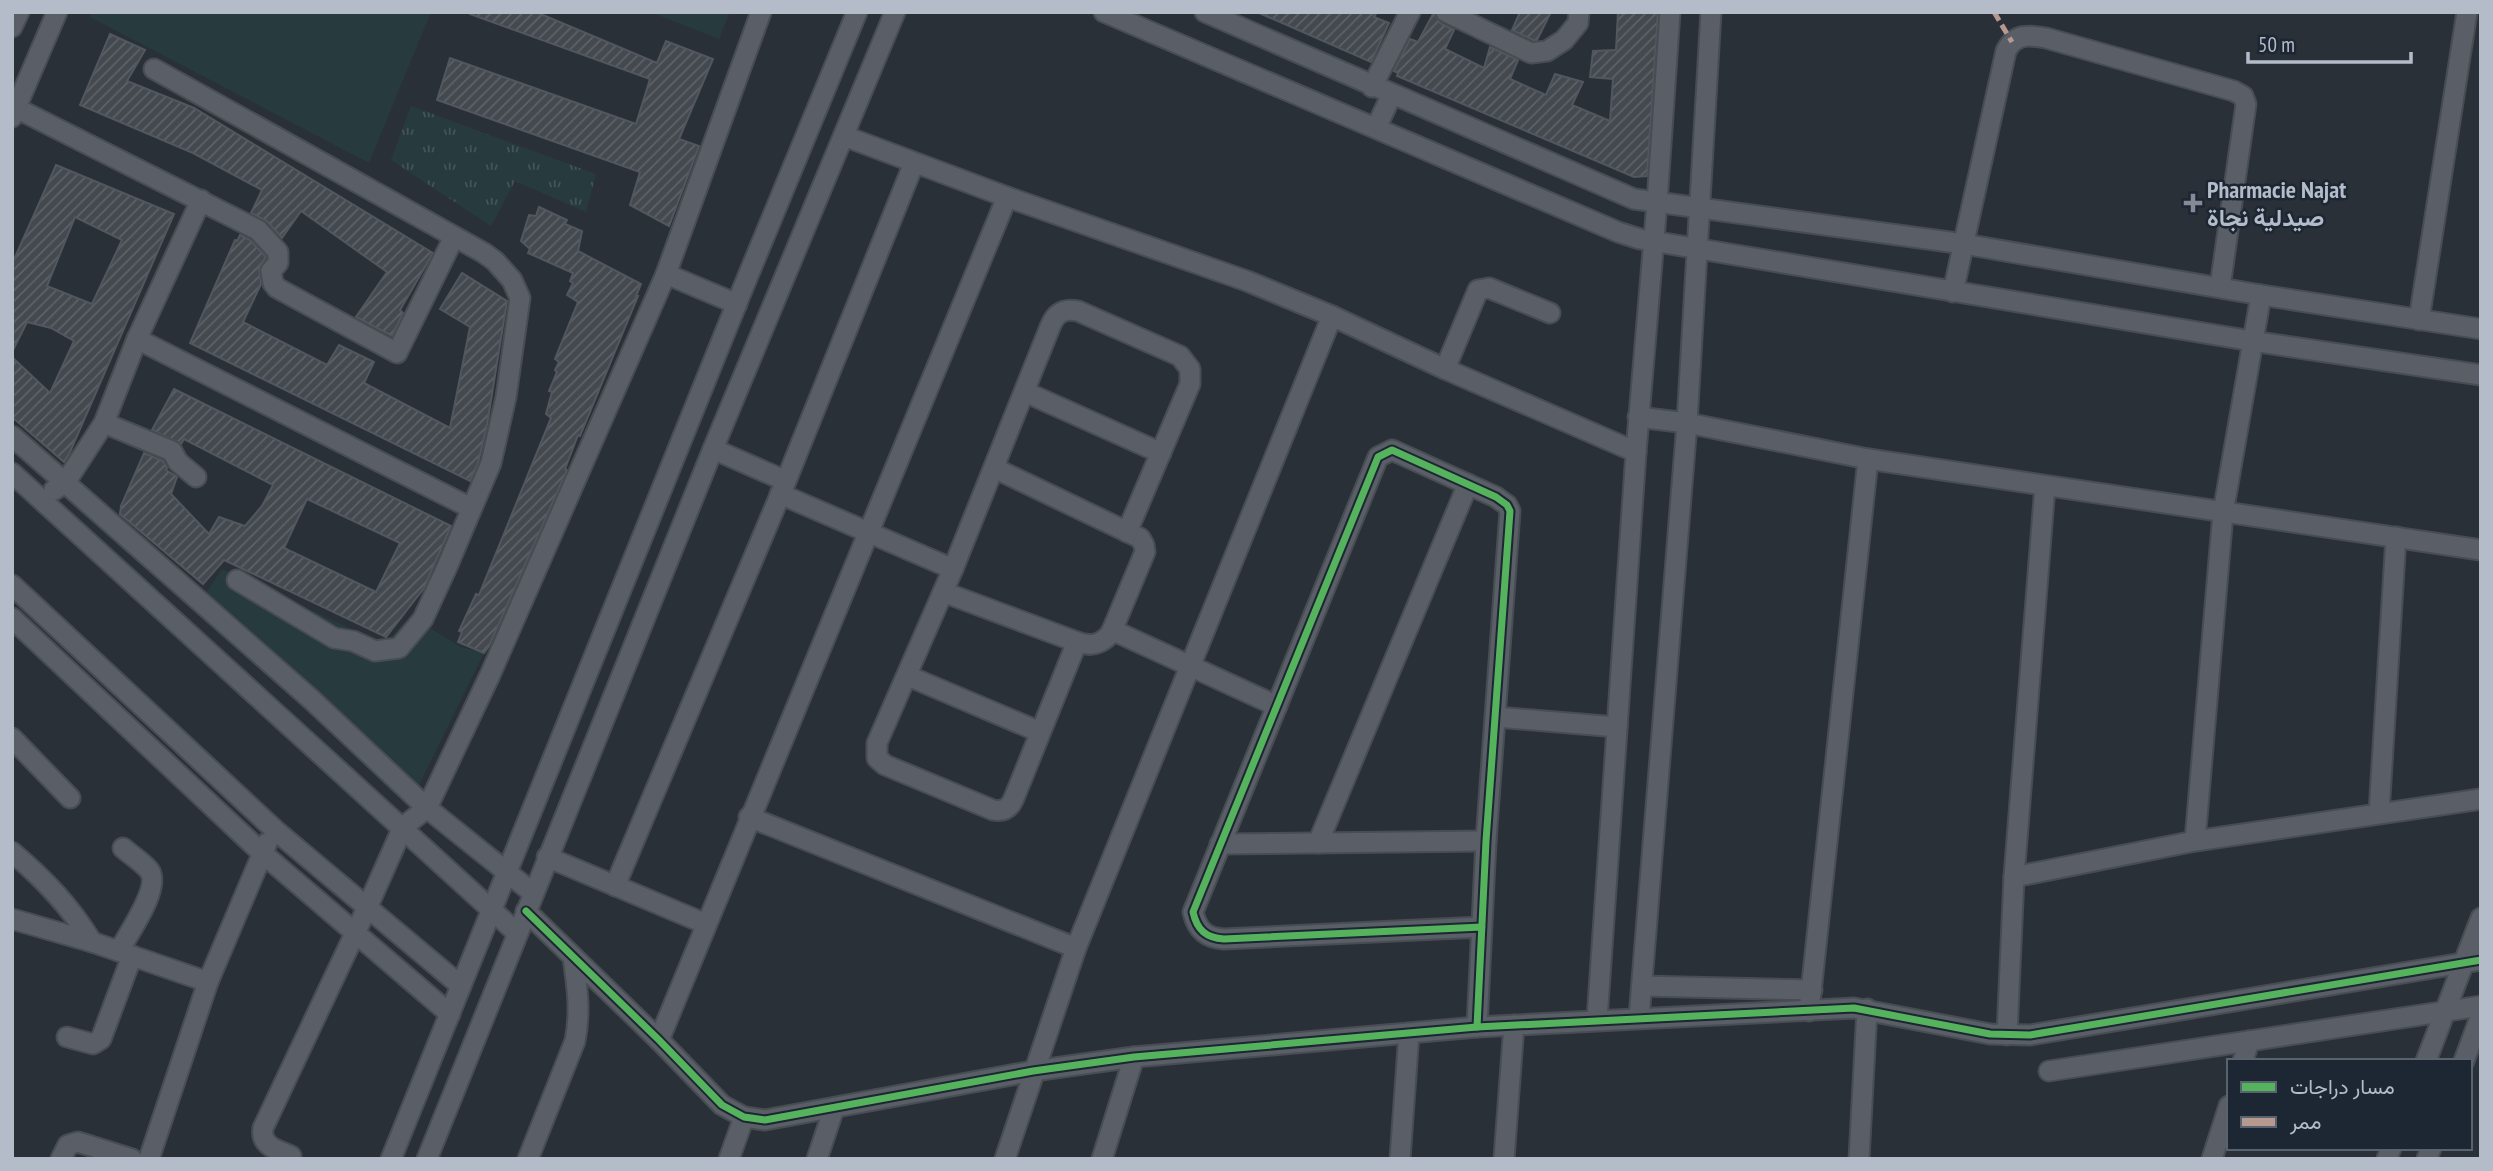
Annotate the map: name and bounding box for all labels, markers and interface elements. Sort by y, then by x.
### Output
scale bar [2248,21,2411,65]
text: 50 m [2258,31,2295,58]
place label: Pharmacie Najat صيدلية نجاة [2207,174,2346,233]
marker: Pharmacie Najat صيدلية نجاة [2185,195,2201,211]
legend [2227,1059,2472,1150]
text: مسار دراجات [2290,1073,2395,1100]
text: ممر [2289,1108,2321,1135]

